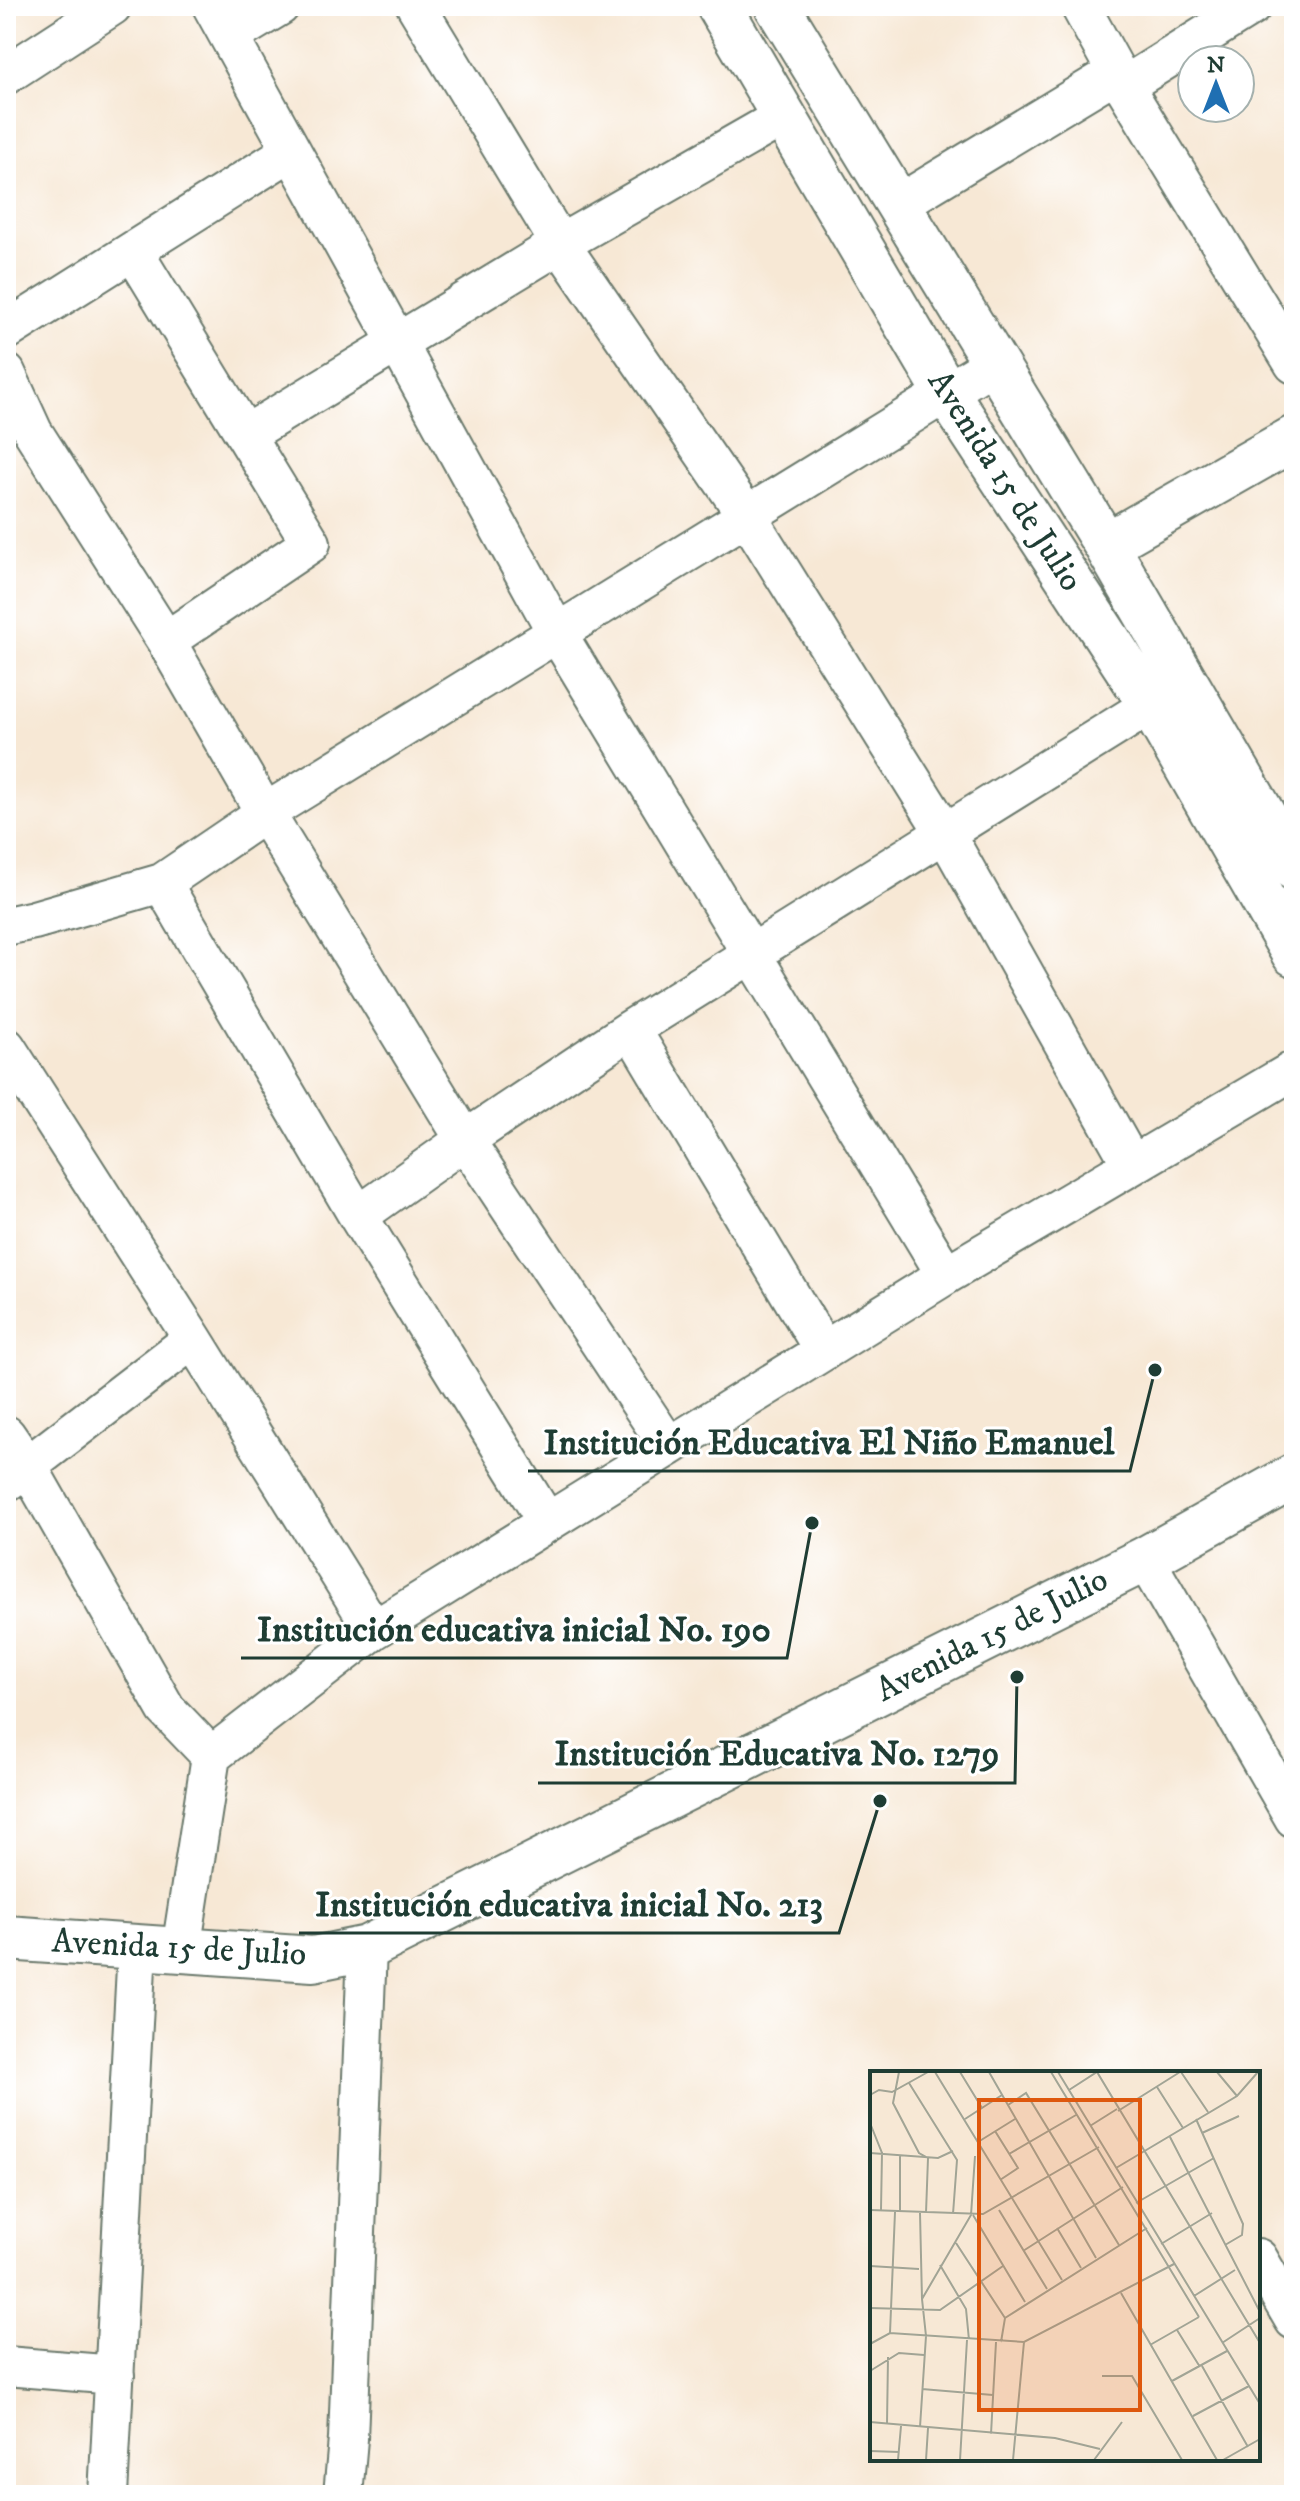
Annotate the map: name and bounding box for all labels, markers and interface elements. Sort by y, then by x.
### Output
north arrow [1176,44,1256,124]
text: N [1207,52,1225,79]
street label: Avenida 15 de Julio [918,363,1092,599]
callout: Institución Educativa El Niño Emanuel [528,1411,1130,1471]
text: Institución Educativa El Niño Emanuel [544,1421,1116,1466]
street label: Avenida 15 de Julio [869,1558,1115,1712]
callout: Institución educativa inicial No. 190 [241,1598,787,1658]
text: Institución educativa inicial No. 190 [257,1608,771,1653]
callout: Institución Educativa No. 1279 [538,1723,1015,1783]
text: Institución Educativa No. 1279 [555,1732,999,1777]
callout: Institución educativa inicial No. 213 [299,1873,839,1933]
text: Institución educativa inicial No. 213 [315,1883,823,1928]
street label: Avenida 15 de Julio [51,1920,307,1976]
inset map [870,2071,1260,2461]

